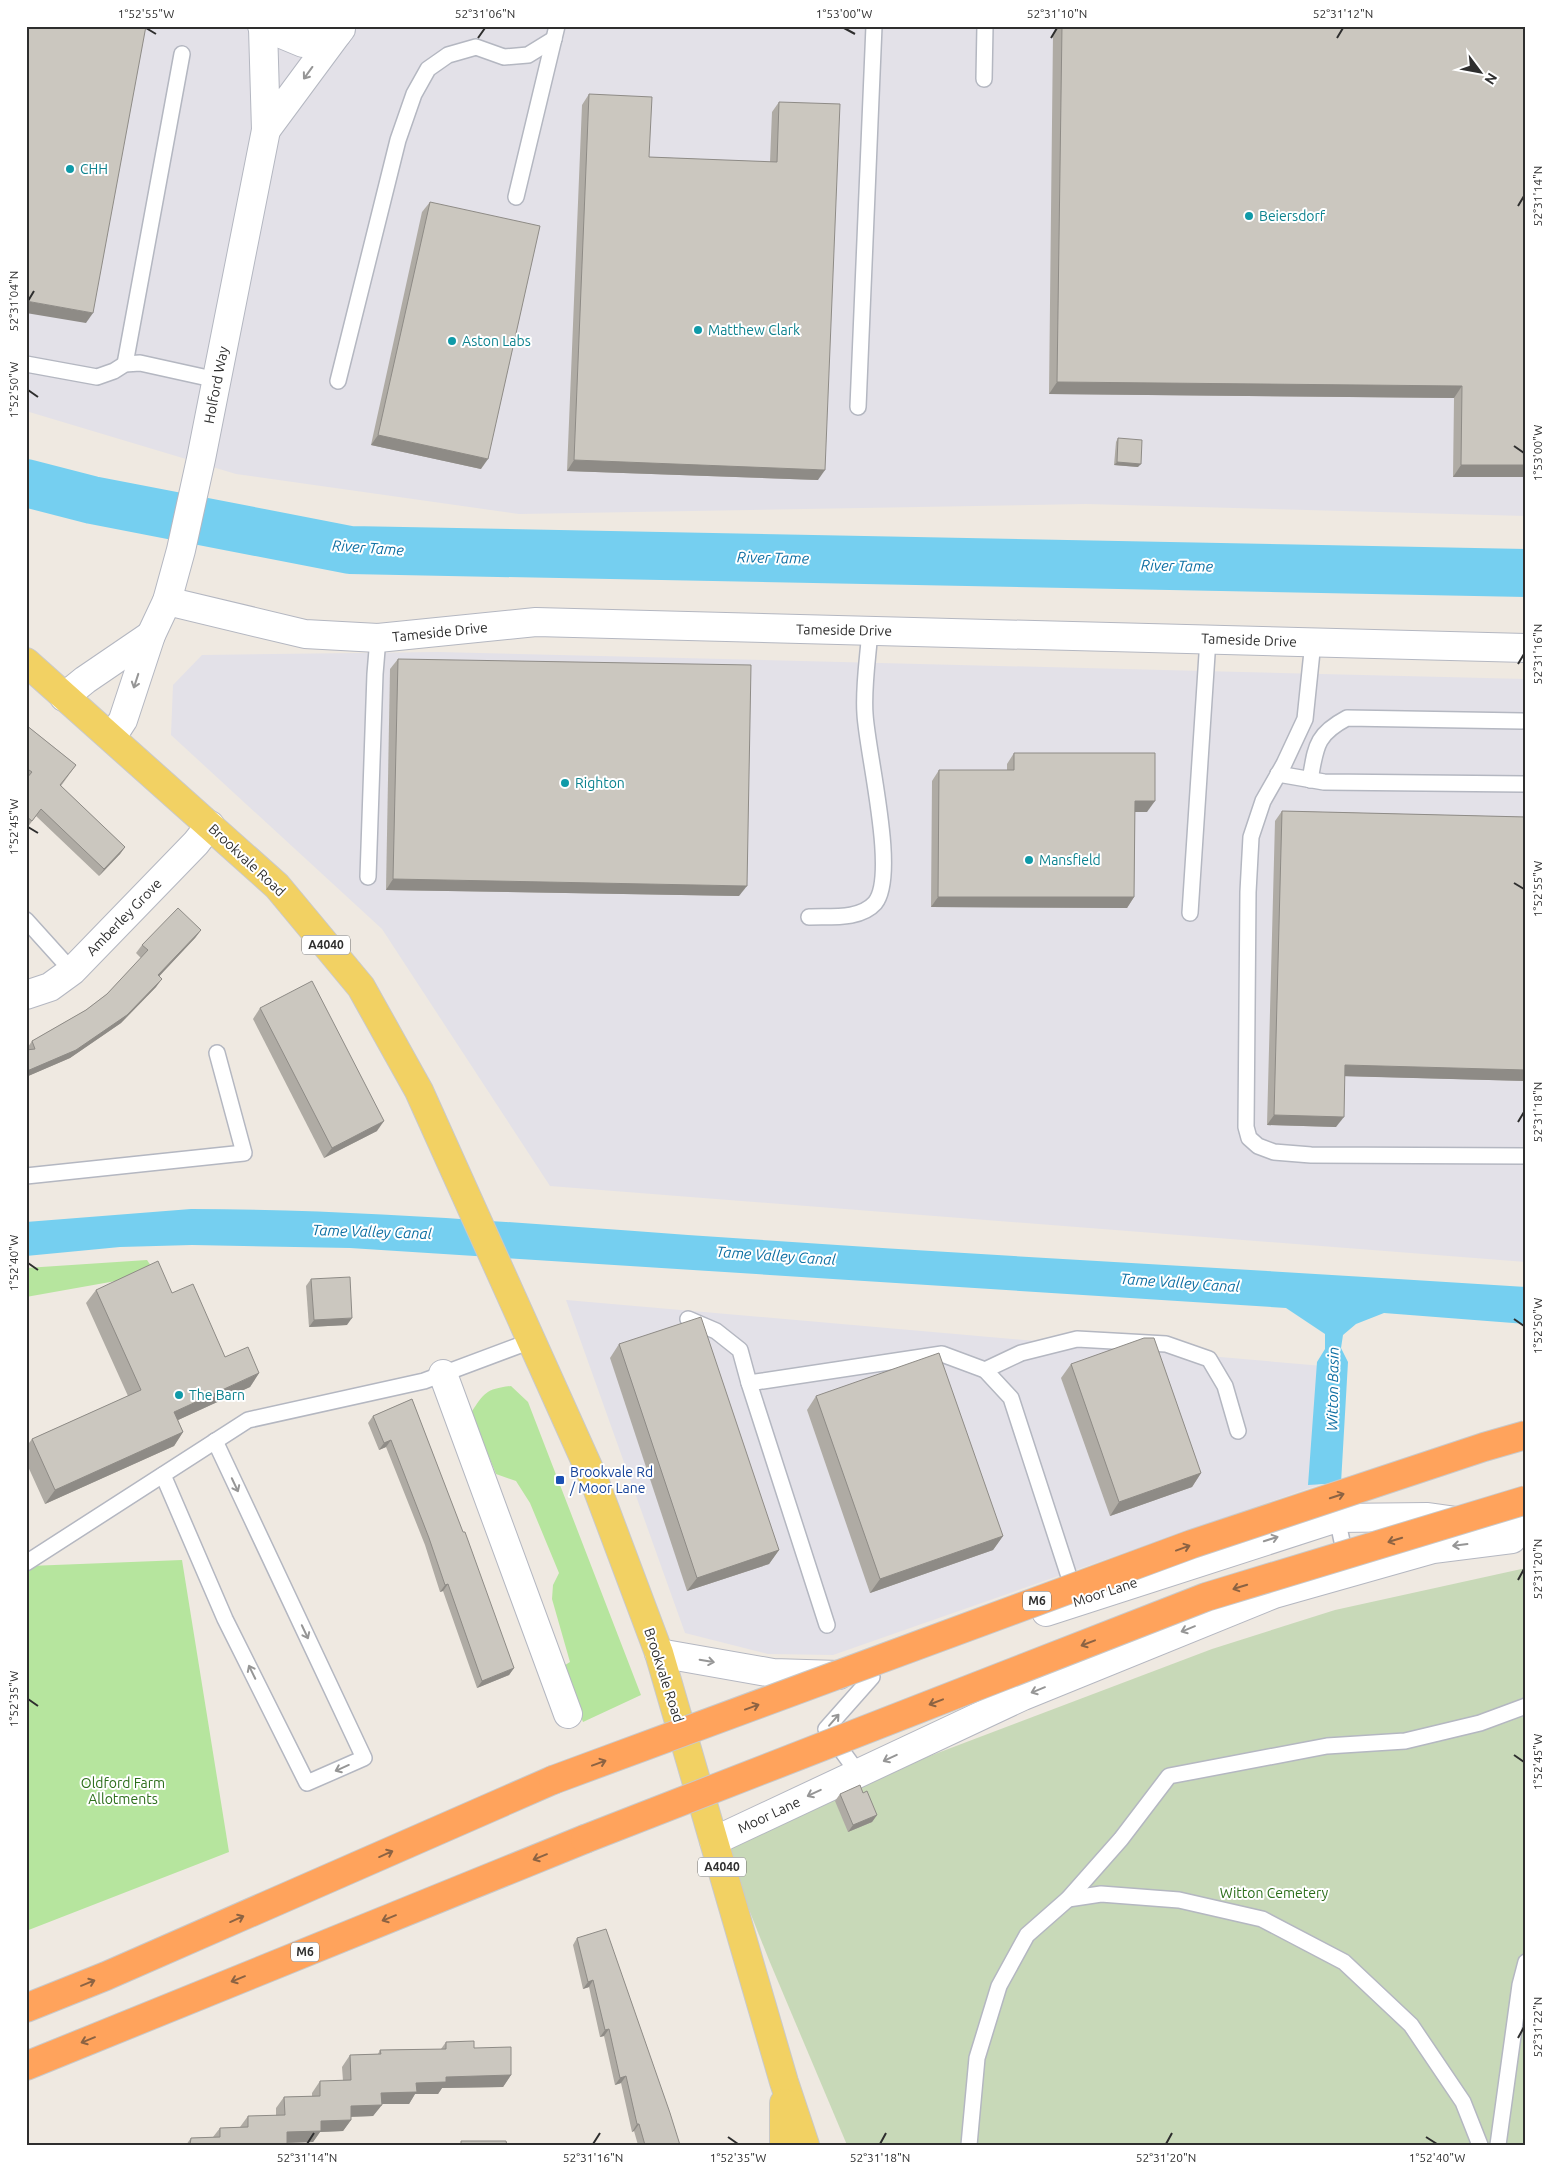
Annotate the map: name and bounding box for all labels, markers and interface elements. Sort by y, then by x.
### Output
text: 1°52'55"W [118,7,174,20]
text: 52°31'06"N [455,7,515,20]
text: 1°53'00"W [816,7,872,20]
text: 52°31'10"N [1027,7,1087,20]
text: 52°31'12"N [1313,7,1373,20]
north arrow [1454,48,1504,98]
one-way arrow [303,66,314,79]
text: N [1481,70,1501,88]
place label: CHH [80,161,108,177]
marker: CHH [64,163,76,175]
text: 52°31'14"N [1531,166,1544,226]
place label: Beiersdorf [1259,208,1326,224]
marker: Beiersdorf [1243,210,1255,222]
text: 52°31'04"N [7,271,20,331]
place label: Matthew Clark [708,322,800,338]
marker: Matthew Clark [692,324,704,336]
place label: Aston Labs [462,333,531,349]
marker: Aston Labs [446,335,458,347]
street label: Holford Way [201,345,231,425]
text: 1°52'50"W [7,362,20,418]
text: 1°53'00"W [1531,425,1544,481]
water label: River Tame [331,537,405,559]
water label: River Tame [737,548,810,567]
water label: River Tame [1141,556,1214,575]
street label: Tameside Drive [391,619,489,645]
street label: Tameside Drive [796,621,892,639]
text: 52°31'16"N [1531,624,1544,684]
street label: Tameside Drive [1201,630,1297,650]
one-way arrow [131,673,140,689]
place label: Righton [575,775,625,791]
marker: Righton [559,777,571,789]
text: 1°52'45"W [7,799,20,855]
street label: Brookvale Road [206,821,288,899]
place label: Mansfield [1039,852,1101,868]
marker: Mansfield [1023,854,1035,866]
text: 1°52'55"W [1531,861,1544,917]
street label: Amberley Grove [83,875,165,959]
road number: A4040 [302,936,350,954]
text: 52°31'18"N [1531,1082,1544,1142]
water label: Tame Valley Canal [312,1221,433,1242]
text: 1°52'40"W [7,1235,20,1291]
water label: Tame Valley Canal [716,1243,837,1268]
water label: Tame Valley Canal [1120,1270,1241,1295]
text: 1°52'50"W [1531,1298,1544,1354]
water label: Witton Basin [1323,1347,1342,1431]
place label: The Barn [189,1387,245,1403]
marker: The Barn [173,1389,185,1401]
place label: Brookvale Rd / Moor Lane [569,1464,653,1496]
marker: Brookvale Rd / Moor Lane [554,1474,566,1486]
one-way arrow [231,1478,241,1493]
one-way arrow [1329,1491,1344,1500]
one-way arrow [1263,1534,1279,1543]
one-way arrow [1388,1535,1404,1545]
text: 52°31'20"N [1531,1539,1544,1599]
one-way arrow [1452,1541,1468,1551]
one-way arrow [1175,1543,1190,1552]
street label: Moor Lane [1071,1574,1139,1610]
one-way arrow [1232,1583,1248,1593]
road number: M6 [1023,1592,1051,1610]
one-way arrow [300,1625,310,1640]
one-way arrow [1181,1625,1196,1634]
street label: Brookvale Road [641,1626,687,1724]
one-way arrow [1081,1639,1096,1649]
one-way arrow [698,1657,714,1667]
one-way arrow [247,1665,256,1680]
text: 1°52'35"W [7,1671,20,1727]
one-way arrow [1031,1686,1046,1696]
one-way arrow [929,1698,944,1708]
one-way arrow [743,1702,759,1711]
one-way arrow [828,1713,839,1726]
text: 1°52'45"W [1531,1734,1544,1790]
one-way arrow [883,1753,898,1763]
one-way arrow [591,1758,606,1768]
one-way arrow [335,1763,350,1773]
park label: Oldford Farm Allotments [81,1775,165,1807]
one-way arrow [807,1789,822,1799]
street label: Moor Lane [735,1794,803,1836]
one-way arrow [378,1848,393,1858]
one-way arrow [532,1854,547,1863]
road number: A4040 [698,1858,746,1876]
park label: Witton Cemetery [1220,1885,1329,1901]
one-way arrow [229,1913,244,1923]
one-way arrow [382,1914,397,1924]
road number: M6 [291,1942,319,1961]
one-way arrow [231,1975,246,1984]
one-way arrow [80,1978,95,1988]
text: 52°31'22"N [1531,1997,1544,2057]
one-way arrow [81,2036,96,2046]
text: 52°31'14"N [277,2151,337,2164]
text: 52°31'16"N [563,2151,623,2164]
text: 1°52'35"W [710,2151,766,2164]
text: 52°31'18"N [850,2151,910,2164]
text: 52°31'20"N [1136,2151,1196,2164]
text: 1°52'40"W [1409,2151,1465,2164]

